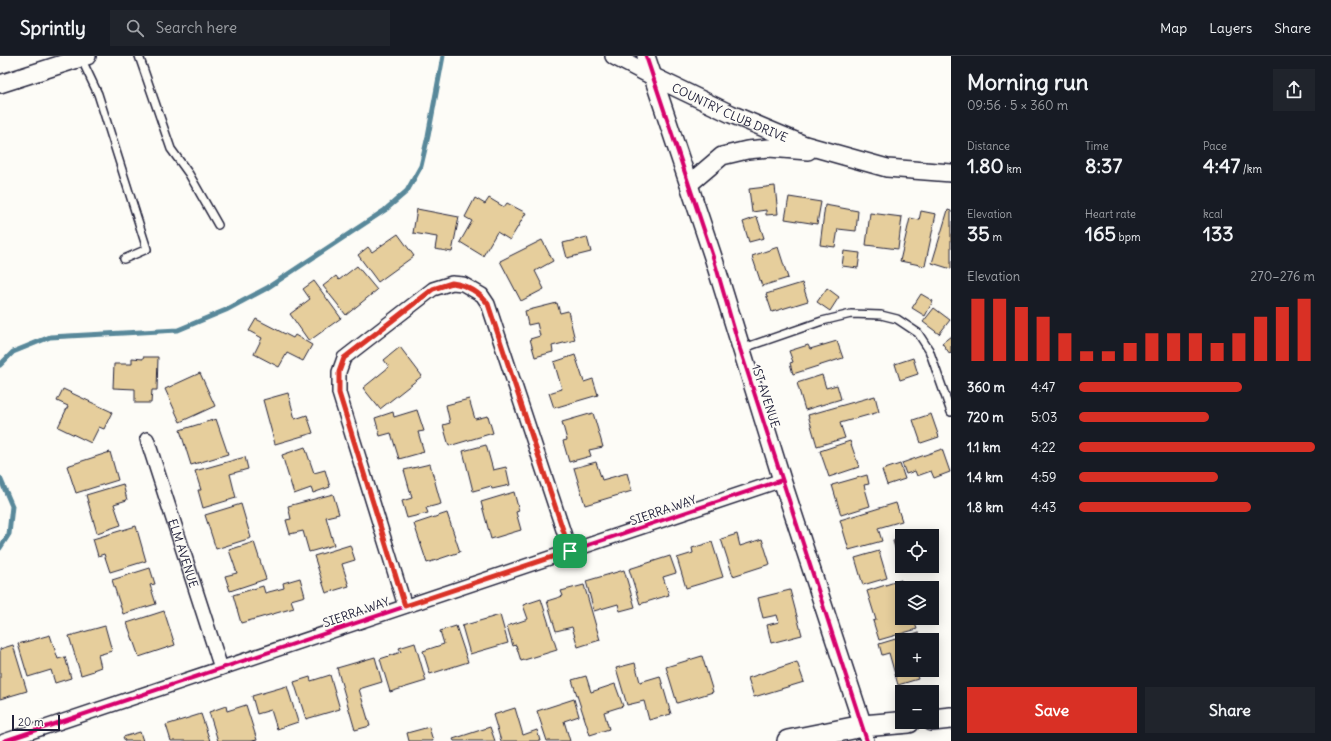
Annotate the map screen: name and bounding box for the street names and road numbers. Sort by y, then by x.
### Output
street label: COUNTRY CLUB DRIVE [670,79,790,145]
street label: 1ST AVENUE [749,362,783,430]
street label: SIERRA WAY [628,492,699,528]
street label: ELM AVENUE [166,517,202,590]
street label: SIERRA WAY [321,594,392,630]

